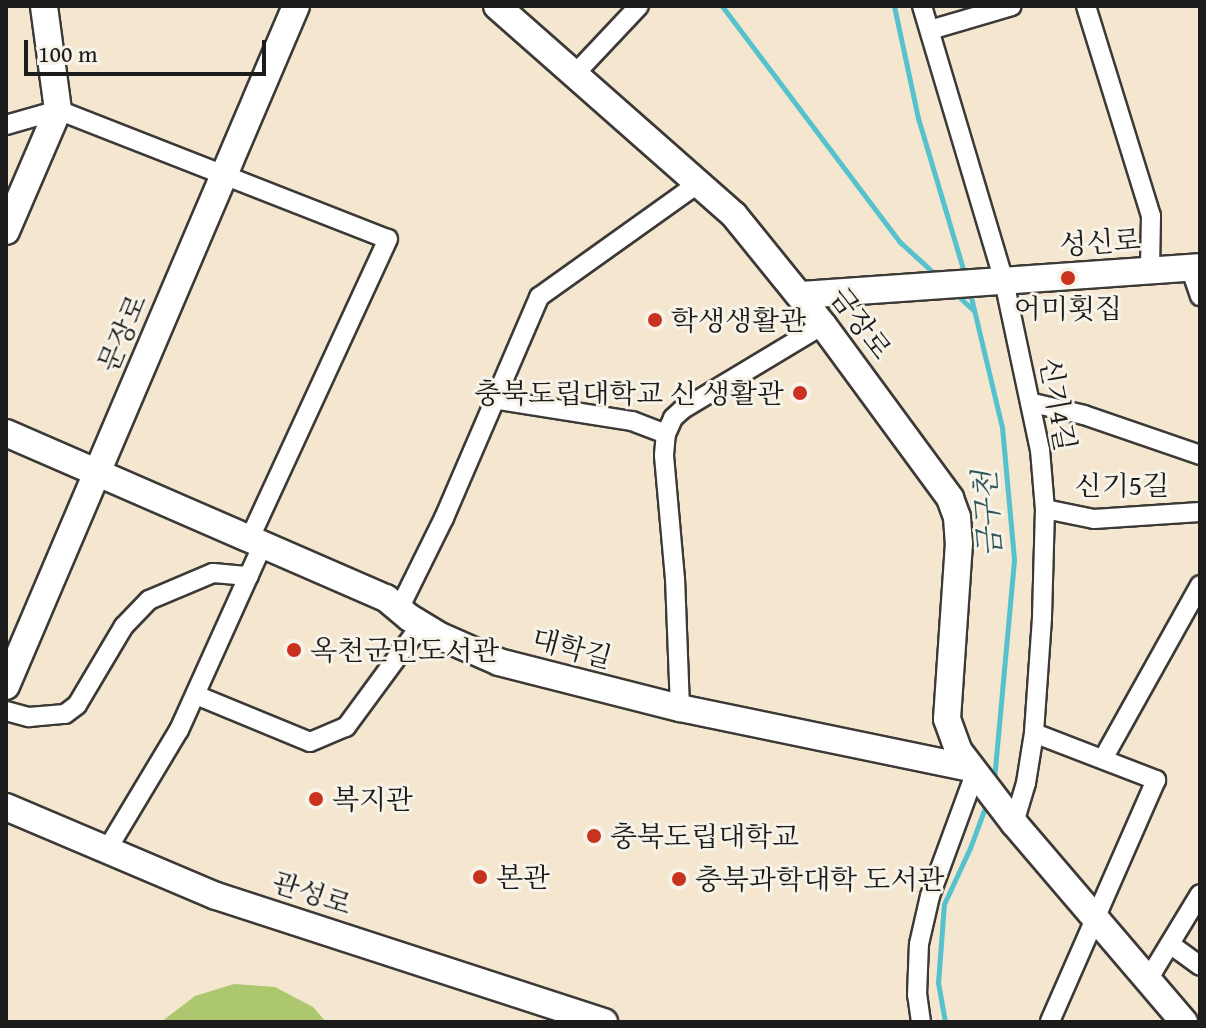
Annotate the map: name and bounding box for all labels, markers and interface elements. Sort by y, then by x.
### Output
scale bar [28,24,270,74]
text: 100 m [38,36,98,71]
street label: 성신로 [1058,222,1142,262]
marker: 어미횟집 [1059,269,1077,287]
street label: 금장로 [823,280,899,366]
street label: 문장로 [91,289,153,377]
place label: 어미횟집 [1014,291,1122,325]
place label: 학생생활관 [671,303,806,337]
marker: 학생생활관 [646,311,664,329]
street label: 신기4길 [1033,354,1083,454]
place label: 충북도립대학교 신 생활관 [474,376,784,410]
marker: 충북도립대학교 신 생활관 [791,384,809,402]
street label: 신기5길 [1075,468,1169,502]
water label: 금구천 [966,469,1008,559]
street label: 대학길 [528,621,616,675]
place label: 옥천군민도서관 [310,633,499,667]
marker: 옥천군민도서관 [285,641,303,659]
place label: 복지관 [332,782,413,816]
marker: 복지관 [307,790,325,808]
place label: 충북도립대학교 [610,819,799,853]
marker: 충북도립대학교 [585,827,603,845]
place label: 본관 [496,860,550,894]
place label: 충북과학대학 도서관 [695,862,945,896]
street label: 관성로 [268,864,356,922]
marker: 본관 [471,868,489,886]
marker: 충북과학대학 도서관 [670,870,688,888]

